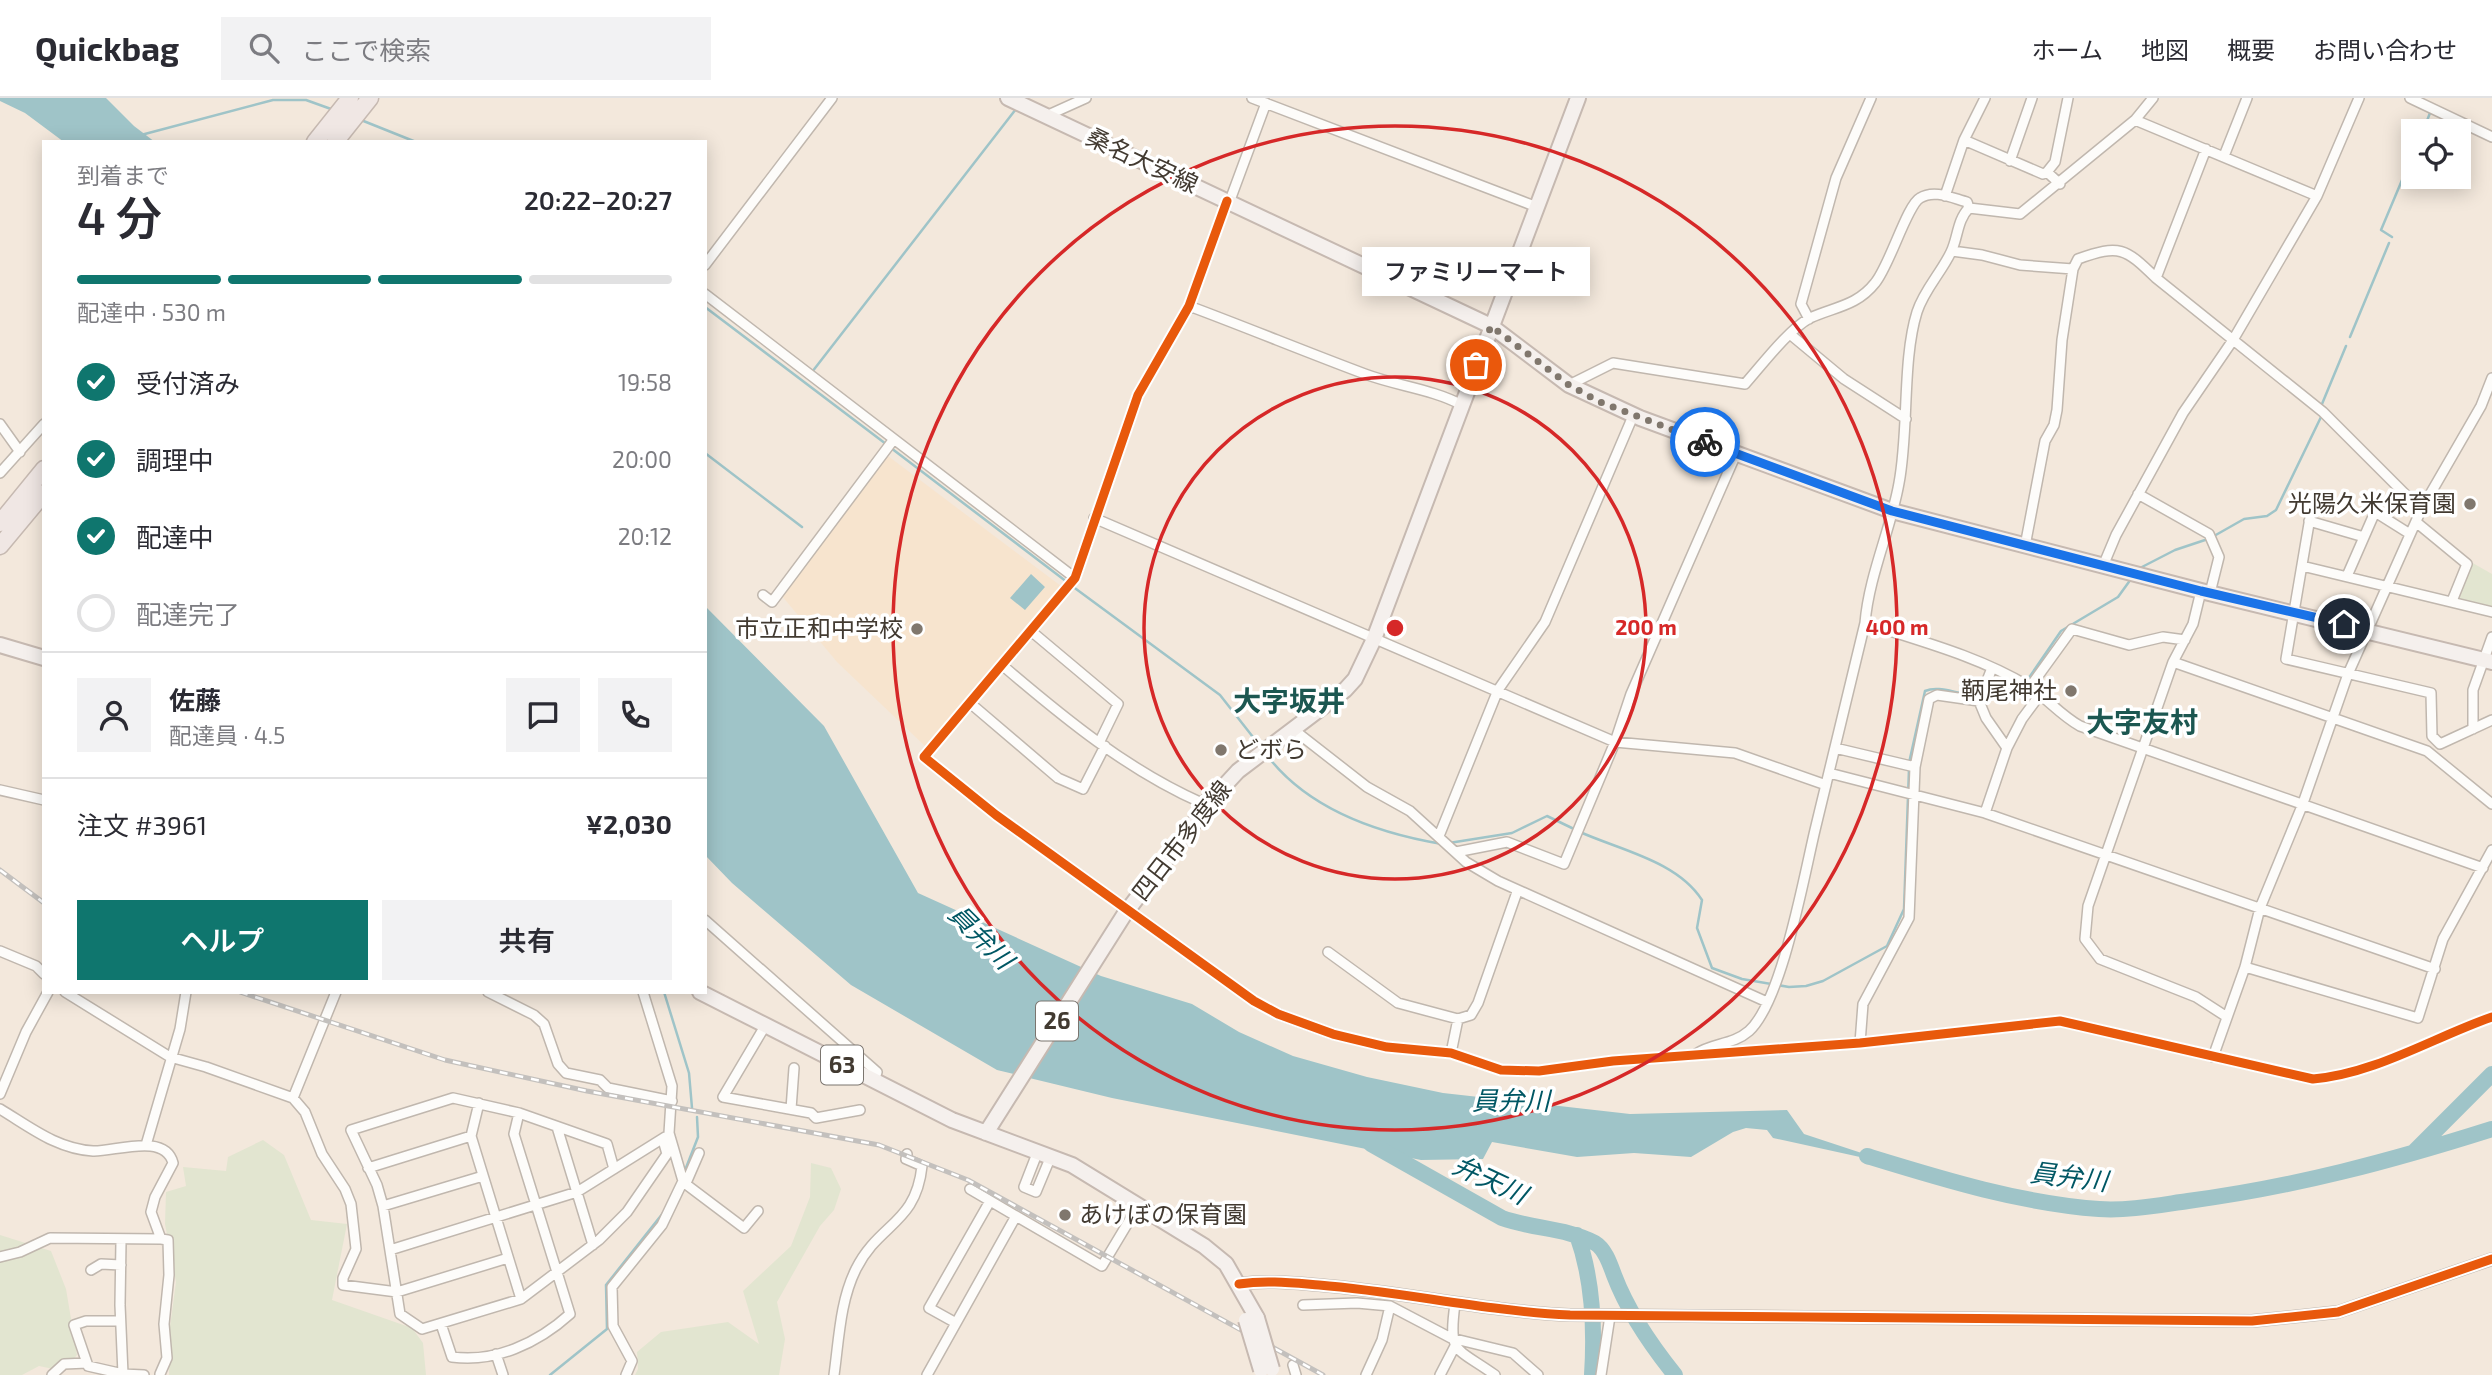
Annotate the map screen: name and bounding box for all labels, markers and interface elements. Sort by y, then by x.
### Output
search box [221,17,711,80]
text: Quickbag [35,28,179,68]
icon: search [245,29,283,67]
text: ここで検索 [301,34,431,65]
text: ホーム [2032,35,2103,64]
text: 地図 [2141,35,2189,64]
text: 概要 [2227,35,2275,64]
text: お問い合わせ [2313,35,2457,64]
map controls [2401,119,2471,189]
button: locate [2401,119,2471,189]
street label: 桑名大安線 [1082,121,1203,198]
text: 到着まで [77,161,169,189]
text: 20:22–20:27 [524,184,672,215]
text: 4 分 [77,189,162,244]
callout: ファミリーマート [1362,246,1590,295]
text: ファミリーマート [1384,257,1568,285]
text: 配達中 · 530 m [77,298,226,326]
pin [1446,335,1506,395]
icon: bag [1457,346,1495,384]
icon: check [77,363,115,401]
text: 受付済み [136,367,240,398]
text: 19:58 [618,368,672,396]
courier [1670,407,1740,477]
icon: bike [1686,423,1724,461]
icon: check [77,440,115,478]
text: 調理中 [136,444,214,475]
text: 20:00 [612,445,672,473]
place label: 光陽久米保育園 [2288,488,2456,517]
marker: 光陽久米保育園 [2462,496,2478,512]
icon: check [77,517,115,555]
text: 配達中 [136,521,214,552]
text: 20:12 [618,522,672,550]
pin [2314,594,2374,654]
text: 配達完了 [136,598,240,629]
icon: home [2325,605,2363,643]
place label: 市立正和中学校 [735,613,903,642]
text: 200 m [1615,614,1677,639]
text: 400 m [1866,614,1928,639]
centre of rings [1383,616,1407,640]
marker: 市立正和中学校 [909,621,925,637]
place label: 鞆尾神社 [1961,675,2057,704]
button: person [77,678,151,752]
button: chat [506,678,580,752]
button: phone [598,678,672,752]
district label: 大字坂井 [1233,683,1345,717]
marker: 鞆尾神社 [2063,683,2079,699]
text: 佐藤 [169,684,221,715]
district label: 大字友村 [2086,704,2198,738]
text: 配達員 · 4.5 [169,721,285,749]
place label: どボら [1235,734,1307,763]
marker: どボら [1213,742,1229,758]
street label: 四日市多度線 [1125,774,1237,906]
text: ¥2,030 [586,808,672,839]
text: 注文 #3961 [77,809,207,840]
water label: 員弁川 [944,897,1023,977]
button: ヘルプ [77,900,368,980]
button: 共有 [382,900,672,980]
road number: 26 [1036,1002,1078,1040]
road number: 63 [821,1046,863,1084]
water label: 員弁川 [1472,1084,1553,1115]
water label: 弁天川 [1449,1148,1535,1210]
water label: 員弁川 [2029,1155,2113,1196]
place label: あけぼの保育園 [1079,1199,1247,1228]
marker: あけぼの保育園 [1057,1207,1073,1223]

